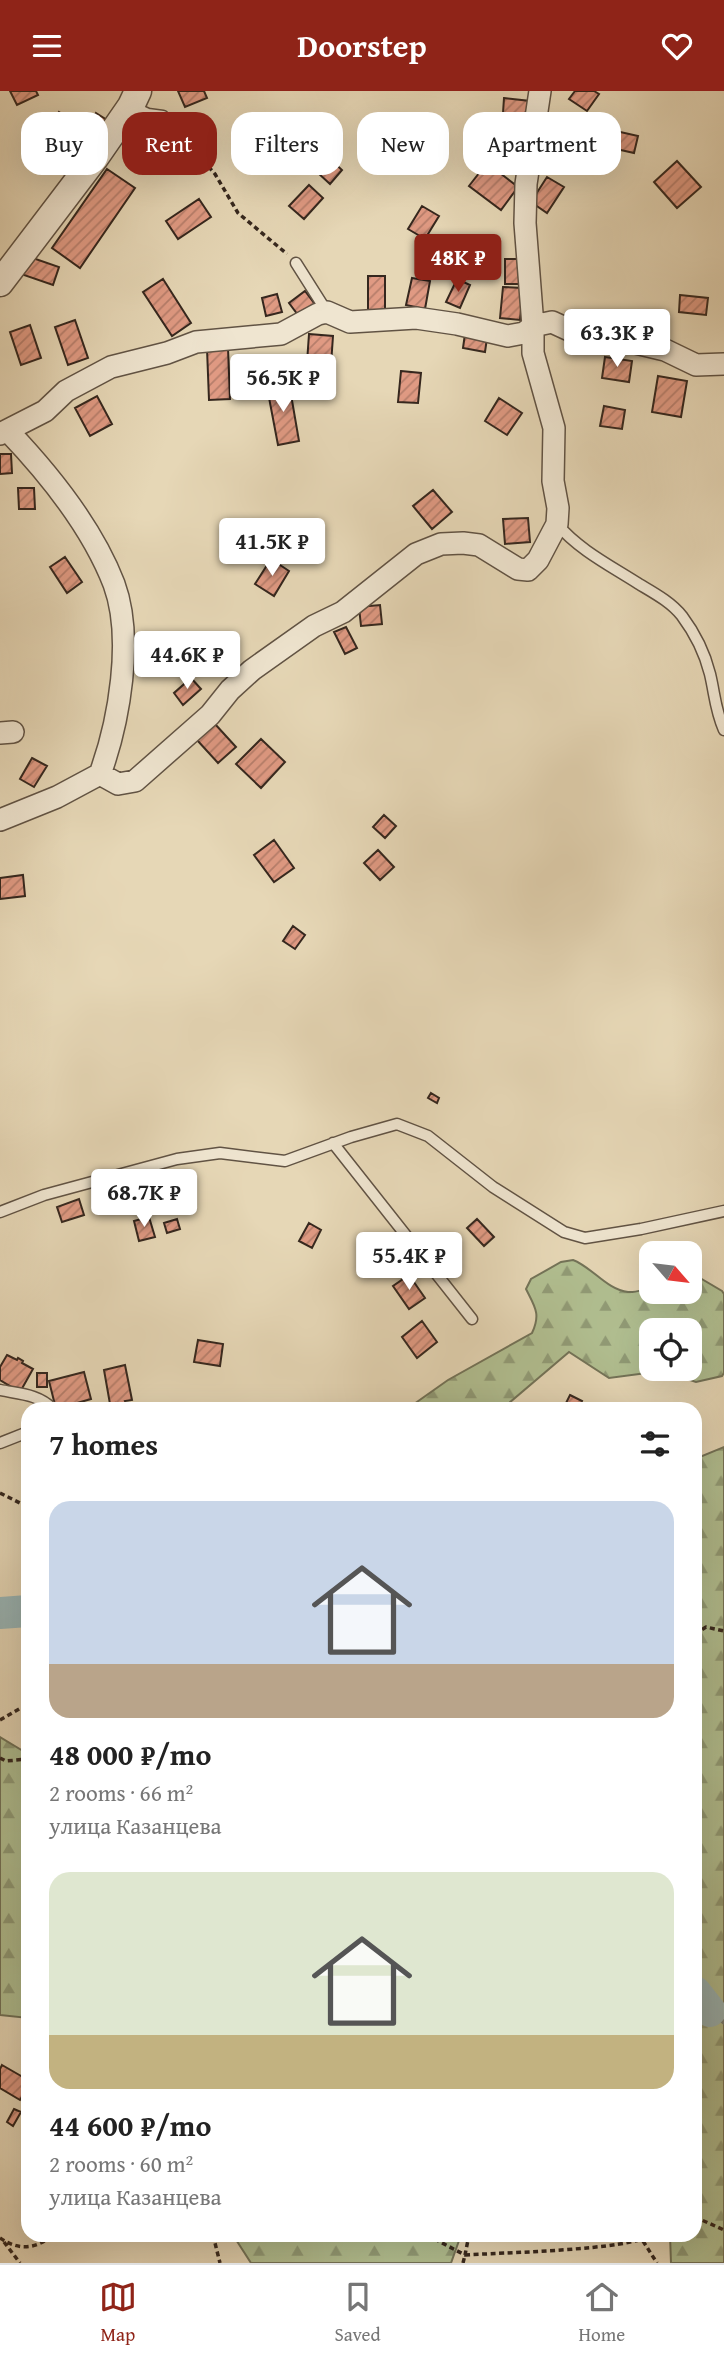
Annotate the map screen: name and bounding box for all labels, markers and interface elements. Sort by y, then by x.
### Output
text: Doorstep [297,22,427,69]
icon: menu [28,27,66,65]
icon: heart [658,27,696,65]
chip: Buy [21,112,108,175]
chip: Rent [122,112,217,175]
chip: Filters [231,112,343,175]
chip: New [357,112,449,175]
chip: Apartment [463,112,621,175]
pin: 48K ₽ [409,235,507,294]
text: 48K ₽ [430,240,486,273]
pin: 63.3K ₽ [552,309,682,369]
text: 63.3K ₽ [580,315,654,348]
pin: 56.5K ₽ [218,355,348,414]
text: 56.5K ₽ [246,360,320,393]
pin: 41.5K ₽ [207,519,337,578]
text: 41.5K ₽ [235,524,309,557]
pin: 44.6K ₽ [122,631,252,691]
text: 44.6K ₽ [150,637,224,670]
pin: 68.7K ₽ [79,1169,209,1229]
text: 68.7K ₽ [107,1175,181,1208]
pin: 55.4K ₽ [344,1233,474,1292]
text: 55.4K ₽ [372,1238,446,1271]
north arrow [639,1241,702,1304]
map controls [639,1241,702,1381]
button: locate [639,1318,702,1381]
text: 7 homes [49,1422,158,1466]
icon: filters [636,1425,674,1463]
icon: home [299,1547,425,1673]
text: 48 000 ₽/mo [49,1732,212,1776]
text: 2 rooms · 66 m² [49,1776,193,1809]
text: улица Казанцева [49,1809,222,1842]
icon: home [299,1918,425,2044]
text: 44 600 ₽/mo [49,2103,212,2147]
text: 2 rooms · 60 m² [49,2147,193,2180]
text: улица Казанцева [49,2180,222,2213]
tab: Map [99,2278,137,2348]
tab: Saved [335,2278,381,2348]
tab: Home [578,2278,625,2348]

